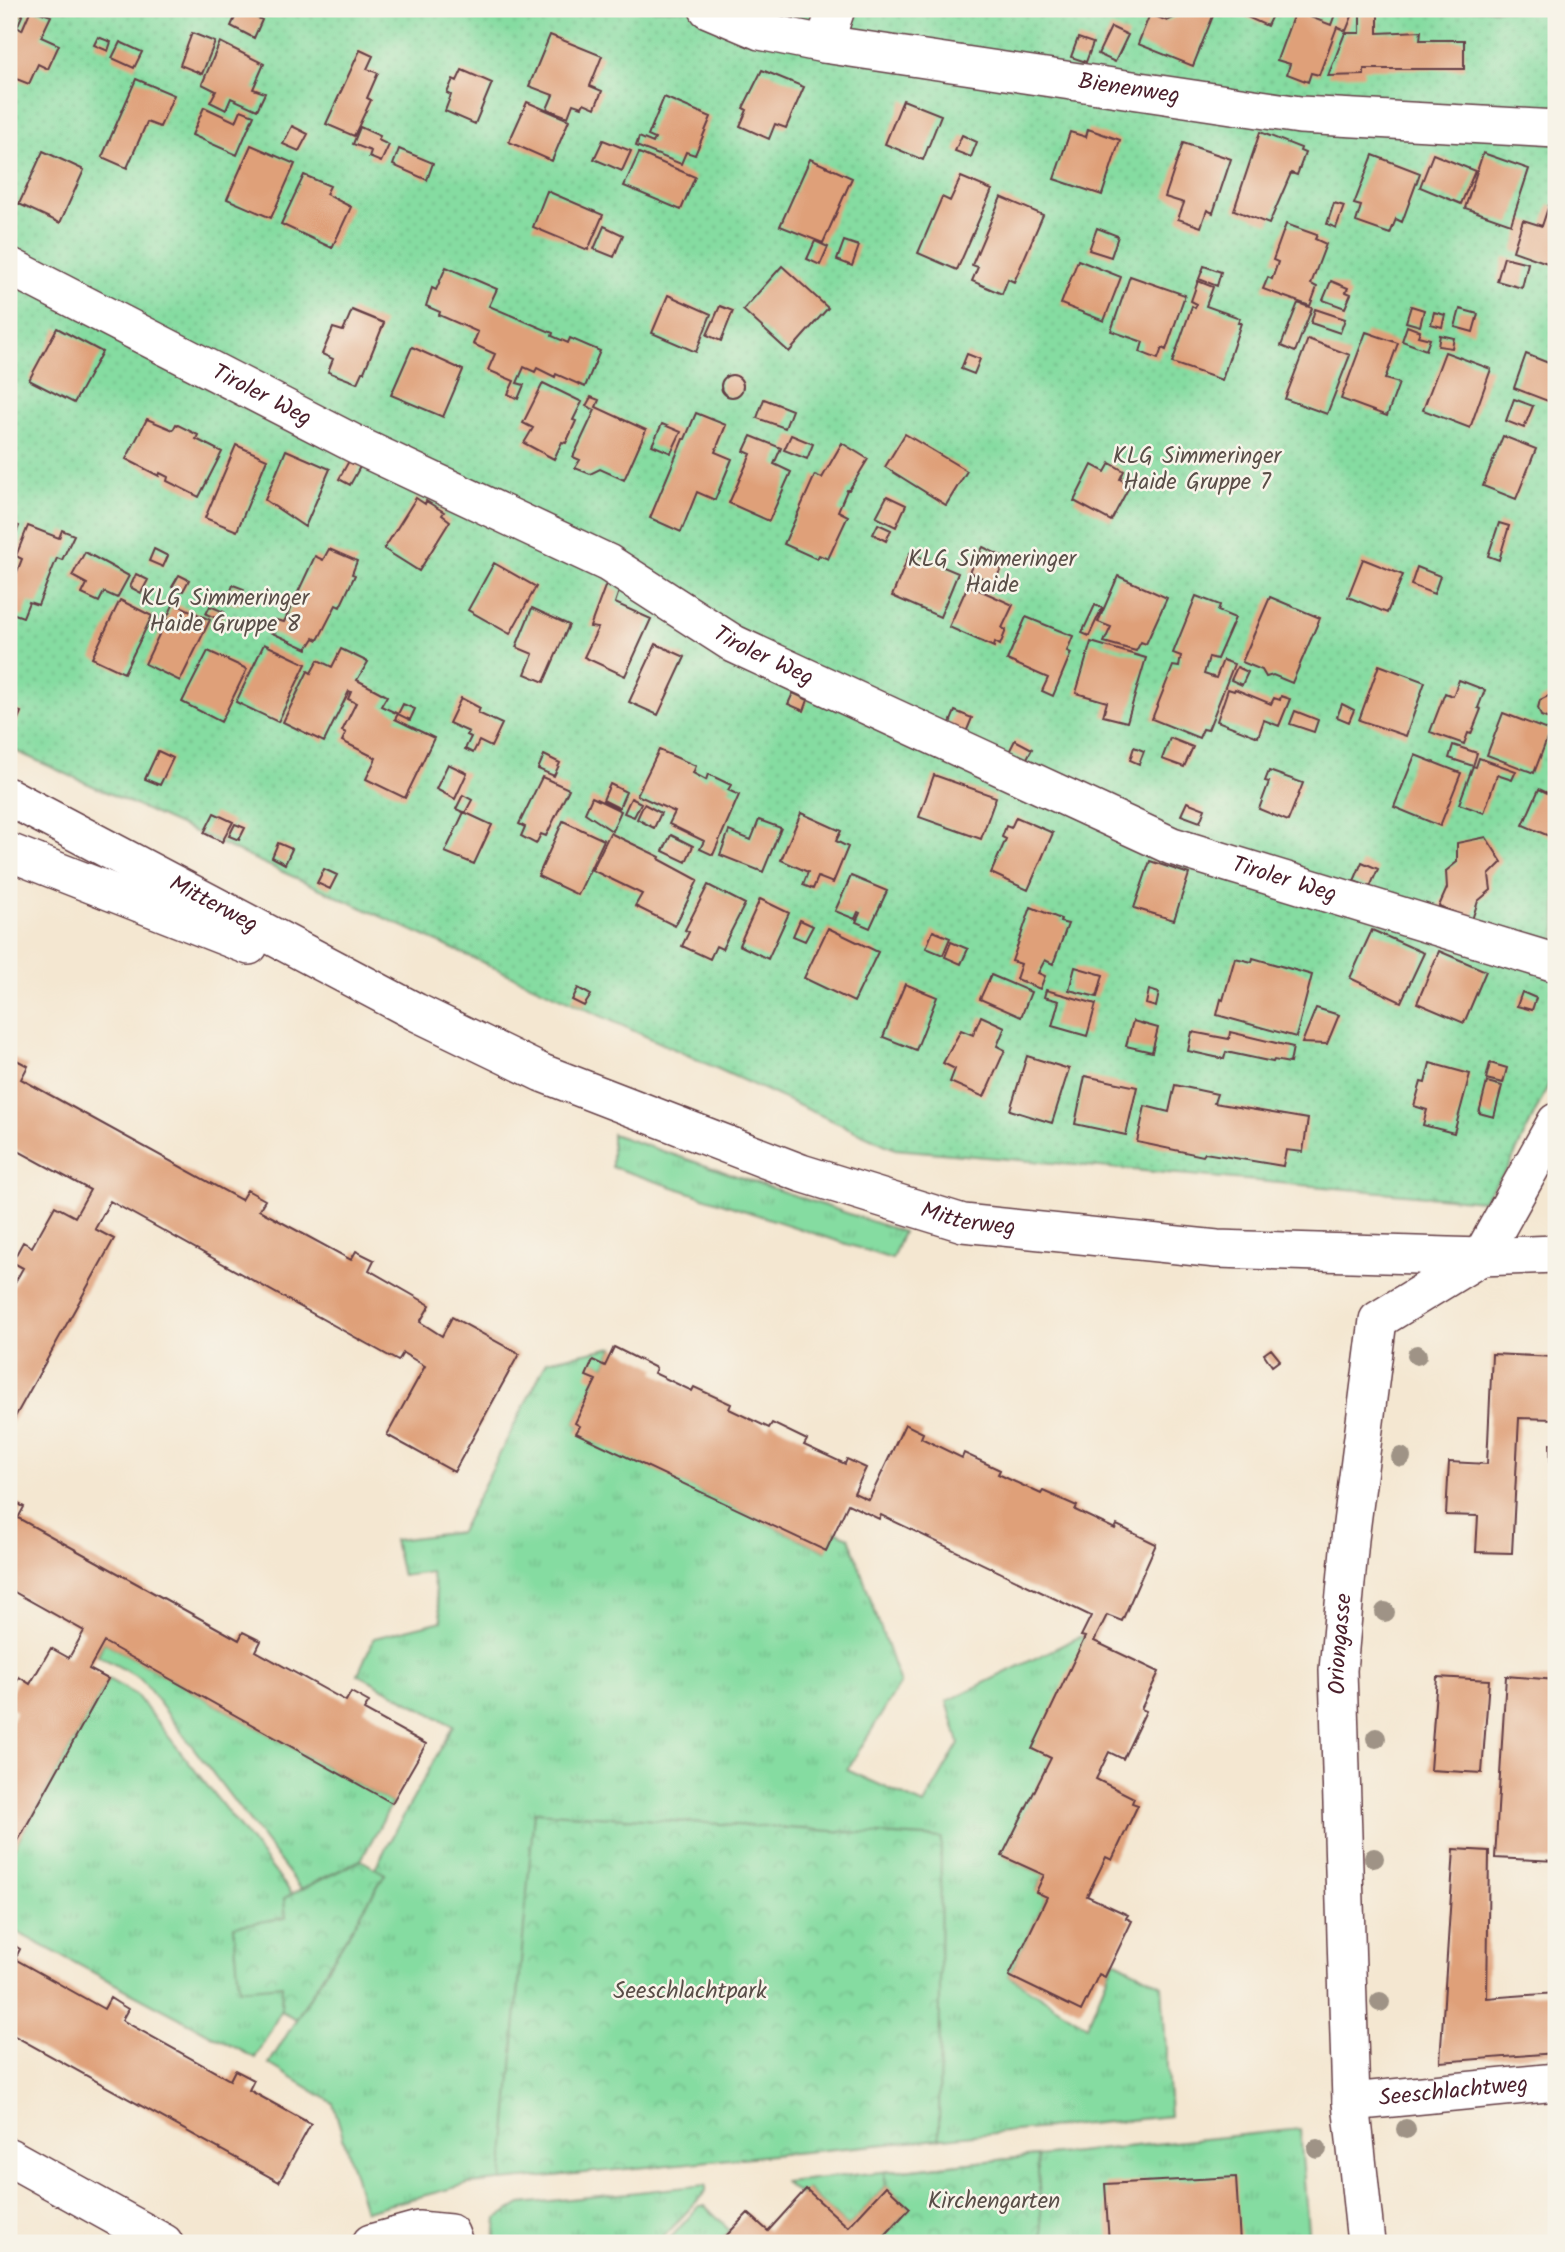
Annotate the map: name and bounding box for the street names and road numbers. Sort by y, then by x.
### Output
street label: Bienenweg [1076,64,1182,115]
street label: Tiroler Weg [205,355,318,437]
street label: Tiroler Weg [705,617,819,696]
street label: Tiroler Weg [1227,847,1341,913]
street label: Mitterweg [162,867,264,943]
street label: Mitterweg [916,1193,1017,1246]
street label: Oriongasse [1320,1592,1363,1695]
street label: Seeschlachtweg [1377,2067,1530,2117]

